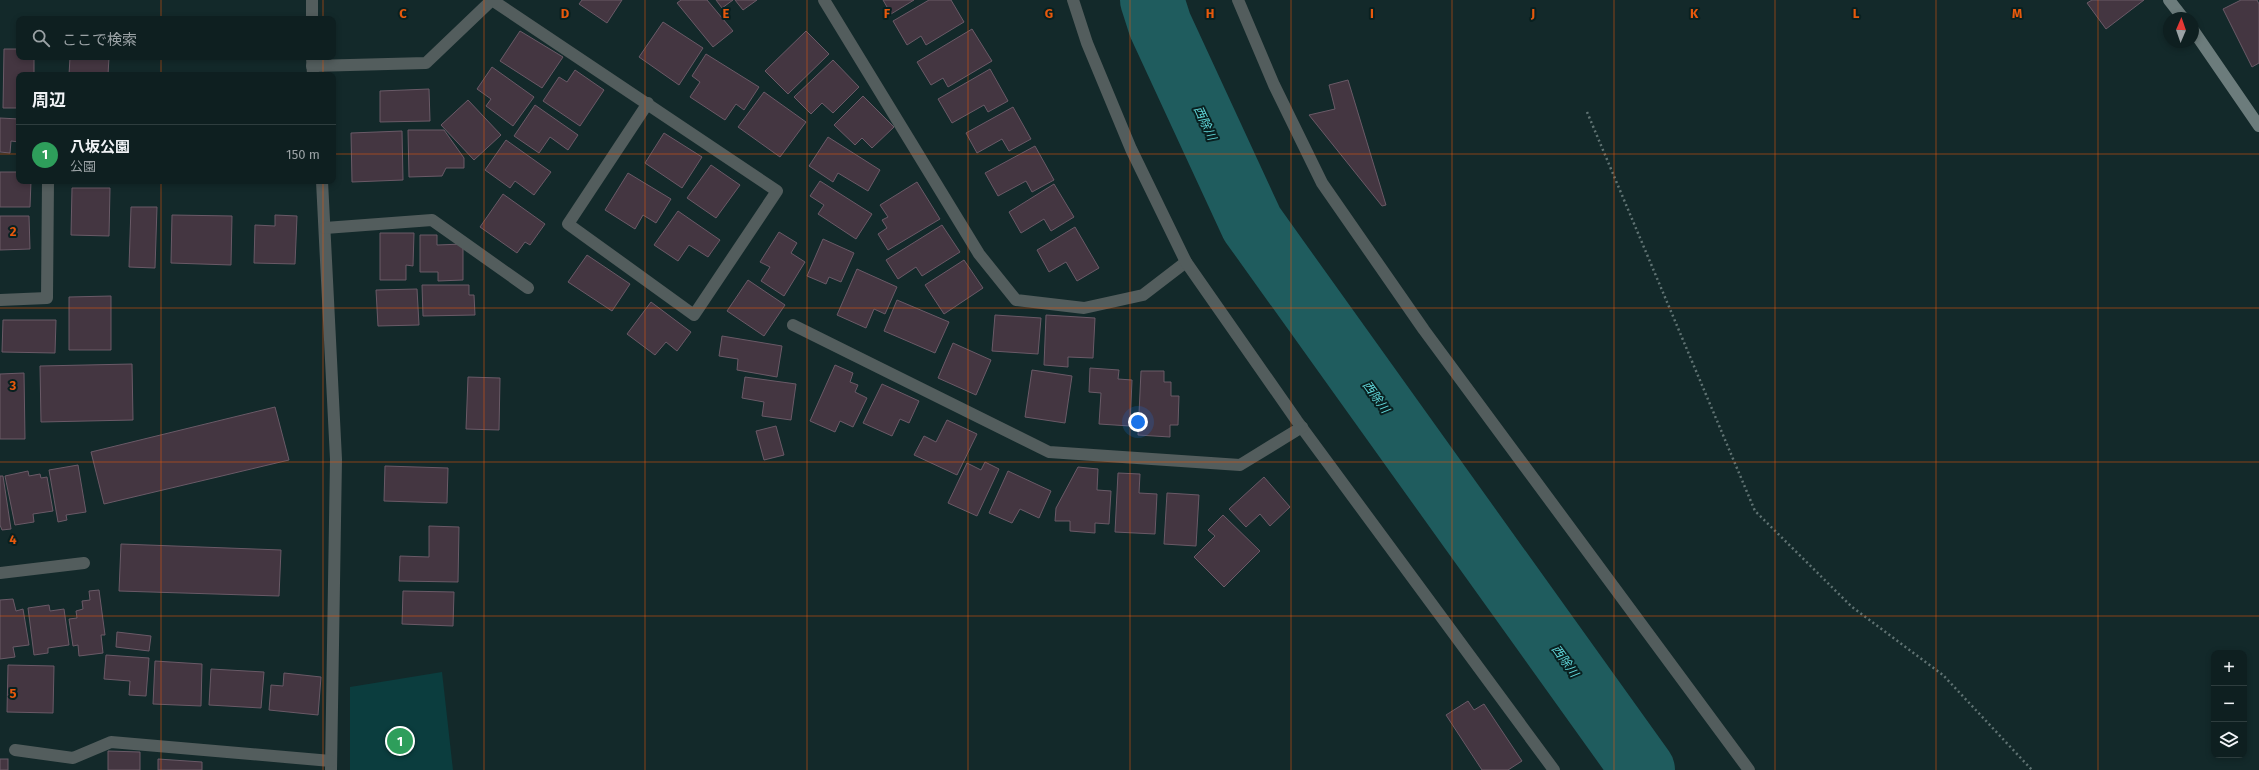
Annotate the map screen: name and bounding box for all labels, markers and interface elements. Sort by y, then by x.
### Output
text: C [399,6,407,21]
text: D [561,6,570,21]
text: E [723,6,730,21]
text: F [884,6,891,21]
text: G [1045,6,1053,21]
text: H [1206,6,1214,21]
text: I [1370,6,1374,21]
text: J [1530,6,1535,21]
text: K [1690,6,1699,21]
text: L [1853,6,1860,21]
text: M [2012,6,2022,21]
north arrow [2163,12,2199,48]
search box [16,16,336,60]
icon: search [30,27,52,49]
text: ここで検索 [62,31,137,49]
text: 周辺 [32,90,66,111]
water label: 西除川 [1191,104,1220,144]
text: 八坂公園 [70,138,130,156]
text: 1 [42,147,48,162]
text: 150 m [286,147,320,162]
text: 公園 [70,159,96,174]
text: 2 [10,224,17,239]
text: 3 [9,378,17,393]
water label: 西除川 [1360,378,1393,417]
your location [1128,412,1148,432]
text: 4 [9,532,17,547]
water label: 西除川 [1549,642,1582,681]
map controls [2211,650,2247,758]
button: + [2211,650,2247,686]
text: 5 [10,686,17,701]
button: − [2211,686,2247,722]
button: layers [2211,722,2247,758]
pin: 1 [387,726,413,756]

